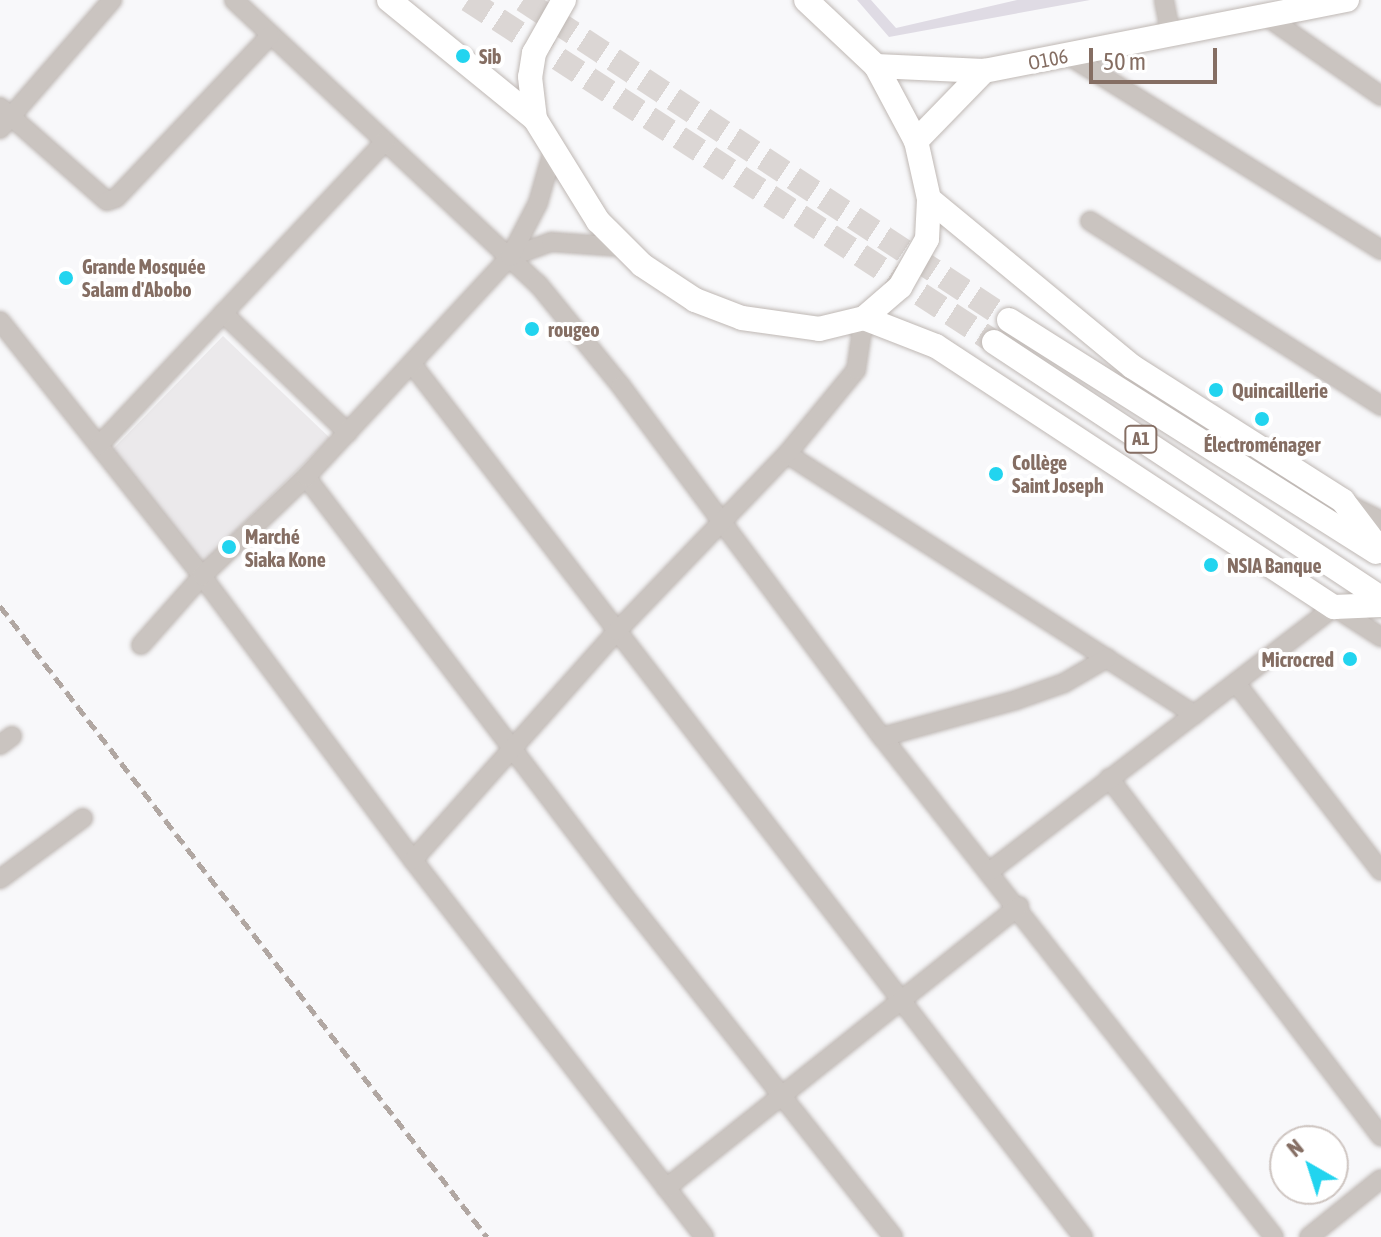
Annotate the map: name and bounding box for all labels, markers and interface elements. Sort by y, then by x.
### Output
scale bar [1093,32,1221,82]
street label: O106 [1026,43,1070,75]
place label: Sib [479,44,501,68]
marker: Sib [454,47,472,65]
text: 50 m [1103,48,1146,75]
place label: Grande Mosquée Salam d'Abobo [82,254,205,301]
marker: Grande Mosquée Salam d'Abobo [57,269,75,287]
place label: rougeo [548,317,600,341]
marker: rougeo [523,320,541,338]
place label: Quincaillerie [1232,378,1328,402]
marker: Quincaillerie [1207,381,1225,399]
marker: Électroménager [1253,410,1271,428]
road number: A1 [1123,425,1159,453]
place label: Électroménager [1204,432,1320,456]
place label: Collège Saint Joseph [1012,450,1104,497]
marker: Collège Saint Joseph [987,465,1005,483]
place label: Marché Siaka Kone [245,524,326,571]
marker: Marché Siaka Kone [220,538,238,556]
place label: NSIA Banque [1227,553,1322,577]
marker: NSIA Banque [1202,556,1220,574]
place label: Microcred [1262,647,1334,671]
marker: Microcred [1341,650,1359,668]
north arrow [1269,1125,1349,1205]
text: N [1282,1134,1308,1162]

